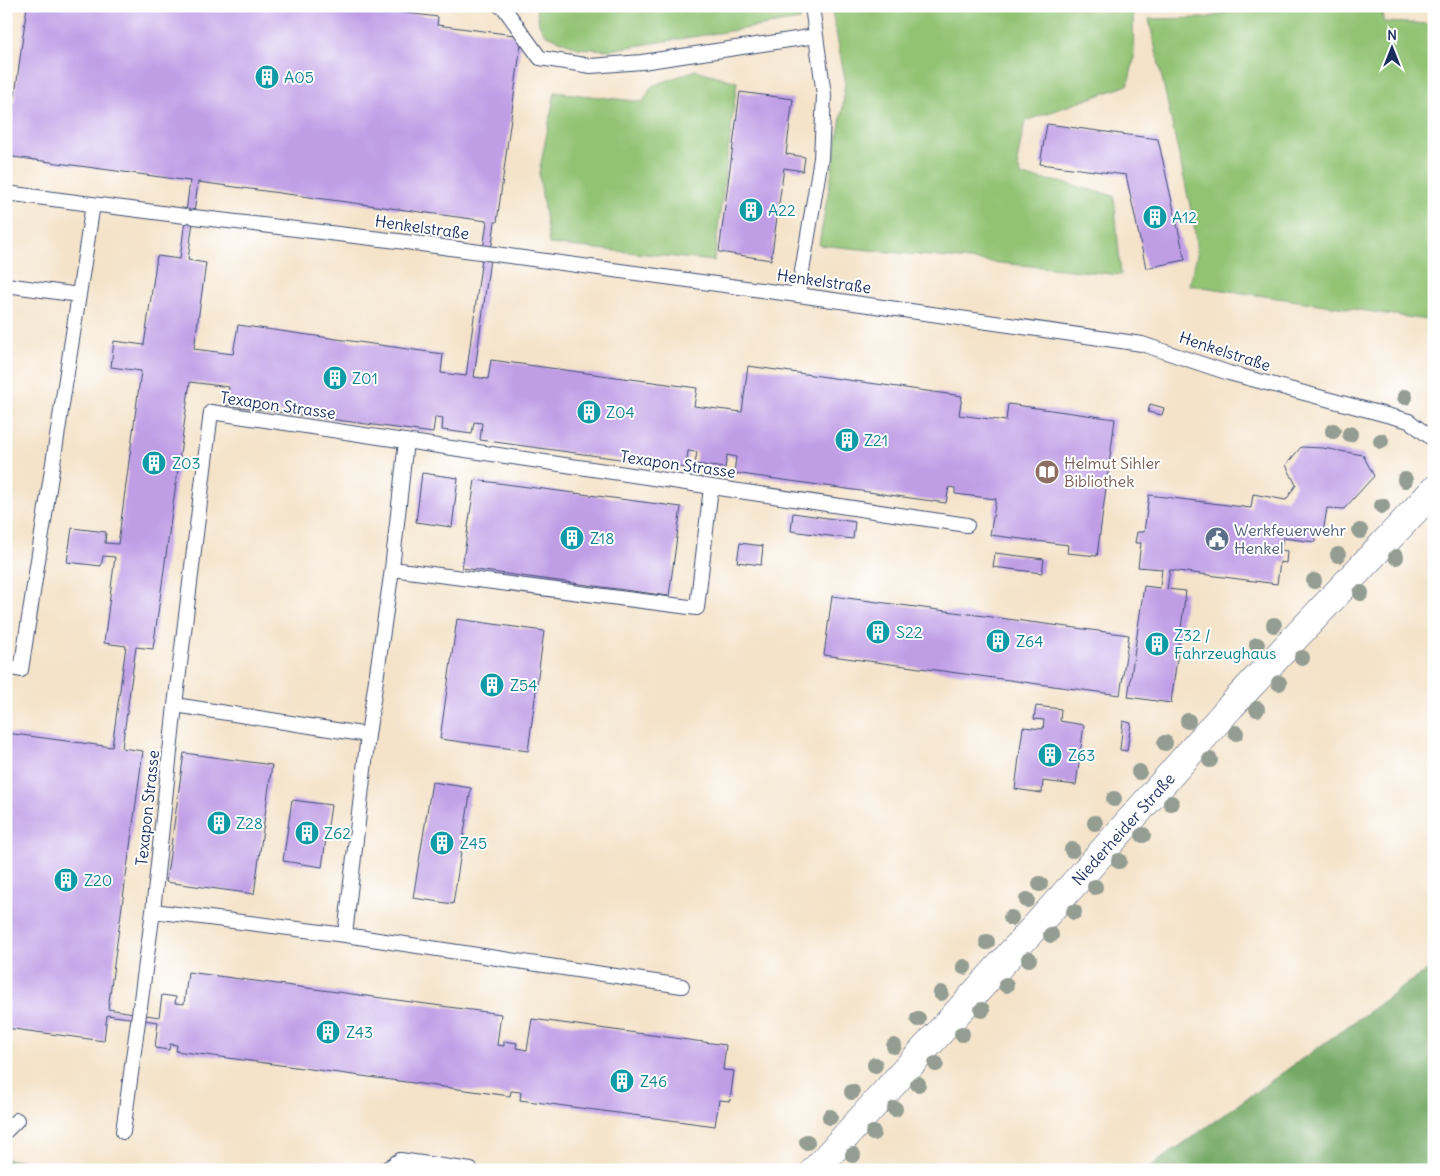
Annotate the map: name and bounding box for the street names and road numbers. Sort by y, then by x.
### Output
street label: Henkelstraße [374,210,470,244]
street label: Henkelstraße [776,264,872,298]
street label: Henkelstraße [1177,327,1273,375]
street label: Texapon Strasse [219,387,337,423]
street label: Texapon Strasse [619,446,737,482]
street label: Texapon Strasse [131,749,163,867]
street label: Niederheider Straße [1067,769,1179,889]

